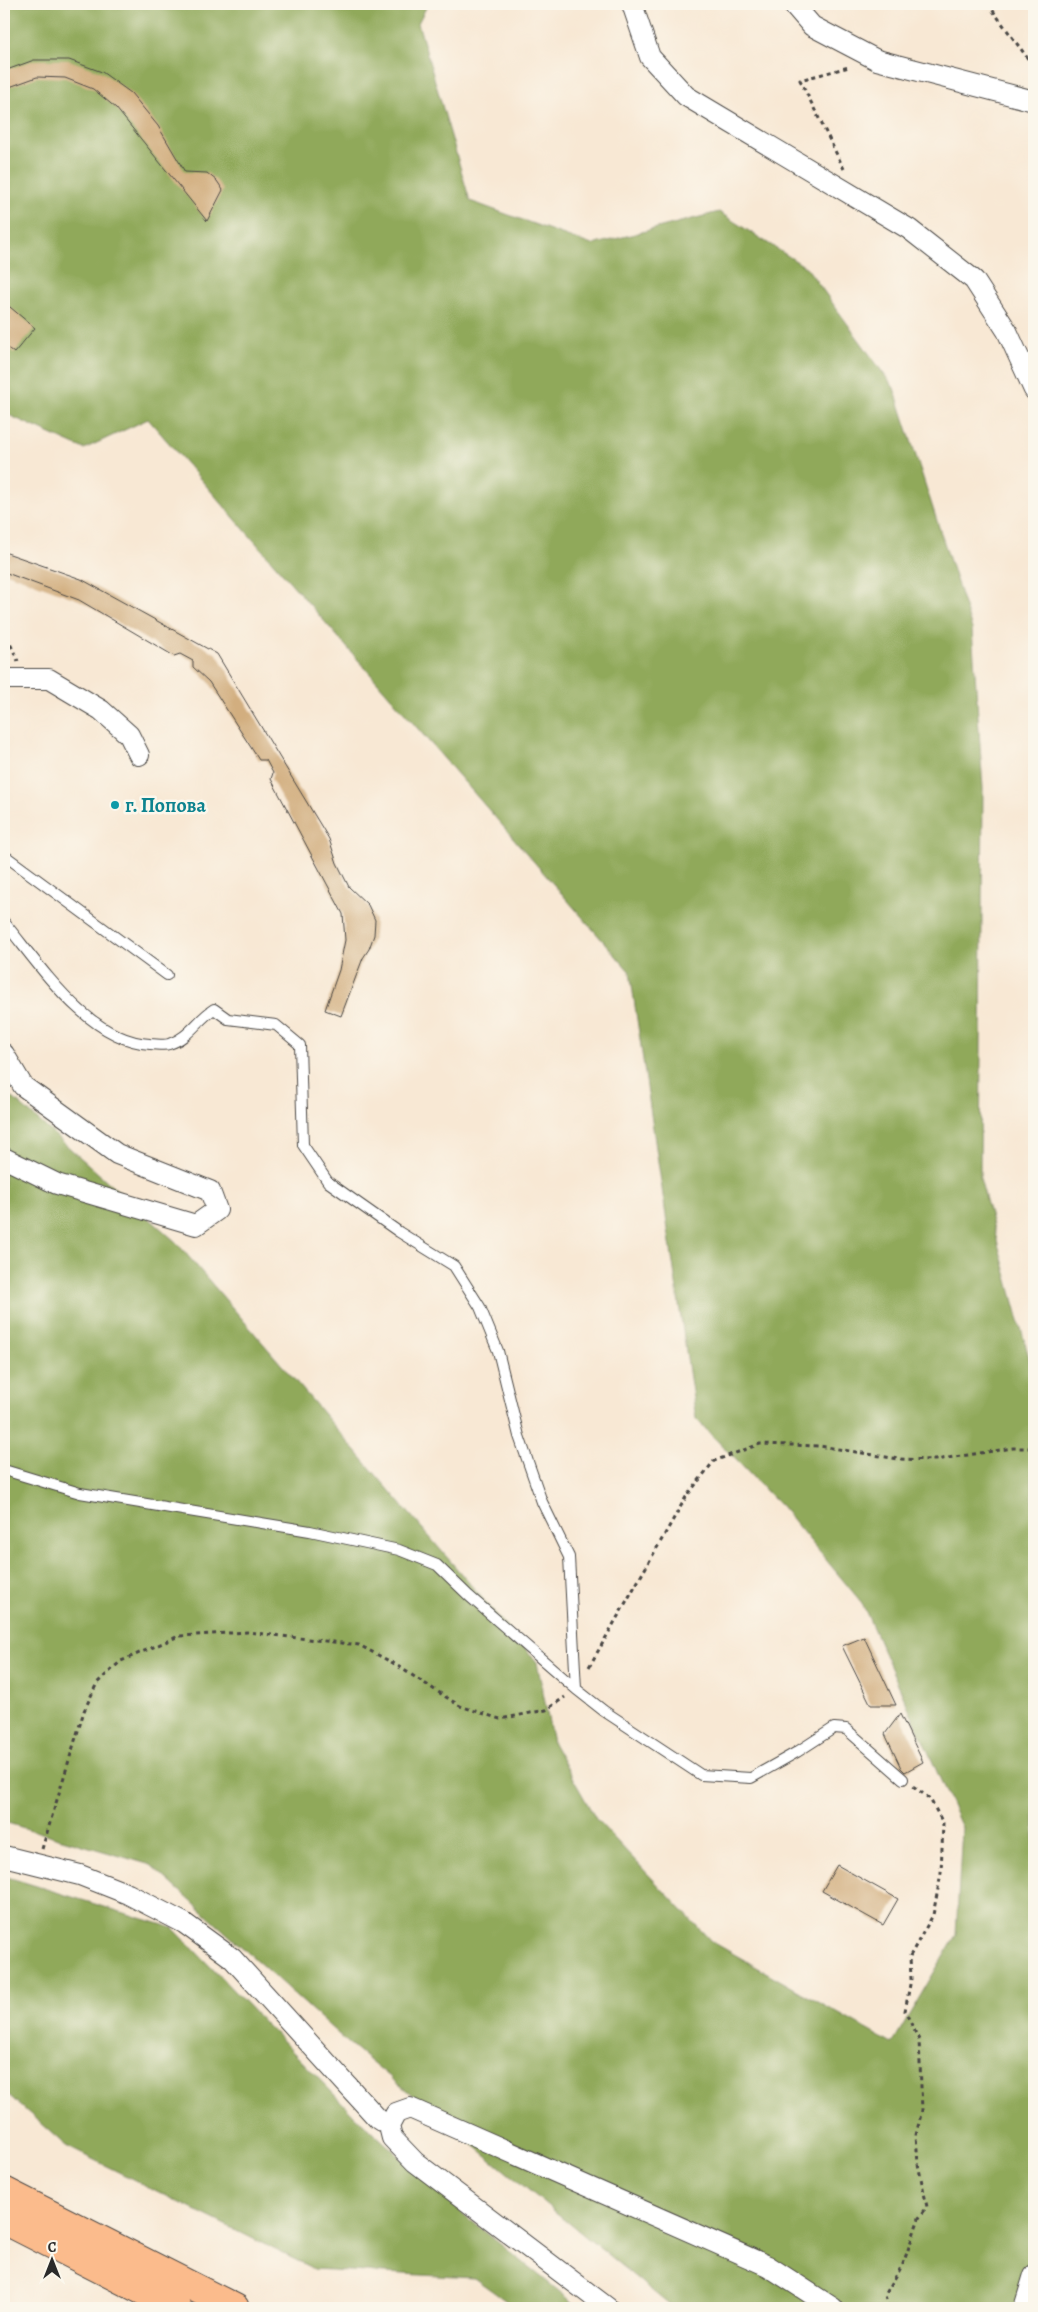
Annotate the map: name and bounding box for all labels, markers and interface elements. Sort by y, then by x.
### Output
place label: г. Попова [125,792,206,819]
marker: г. Попова [109,799,121,811]
north arrow [28,2234,78,2284]
text: С [48,2238,57,2257]

